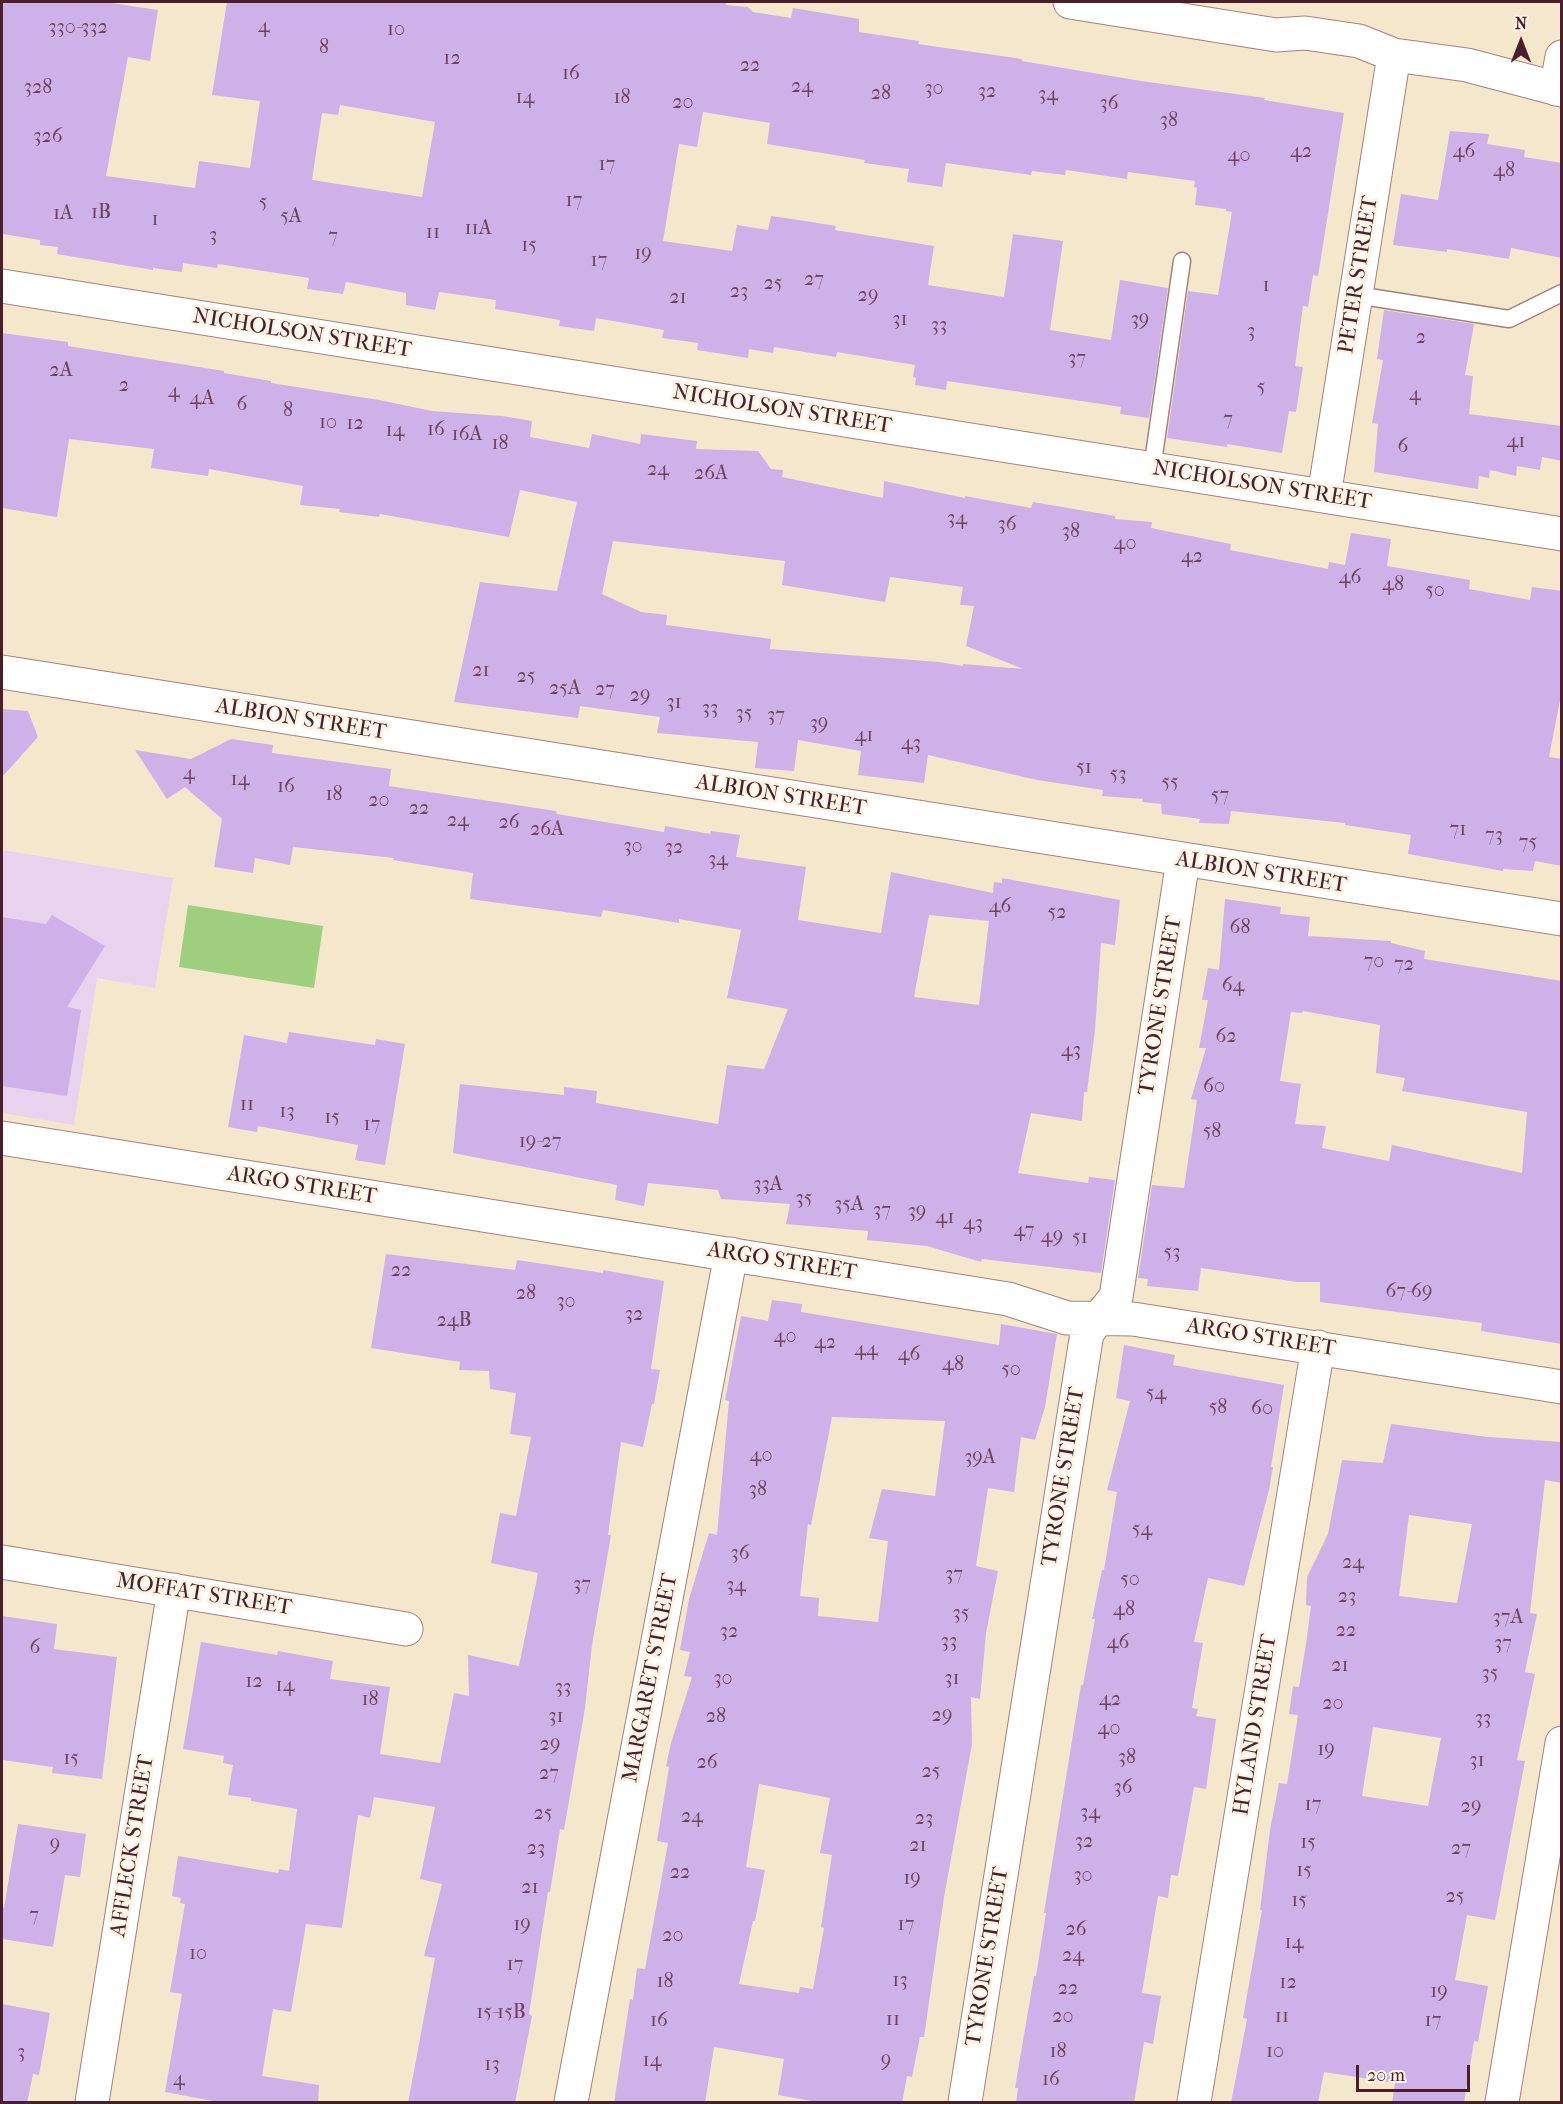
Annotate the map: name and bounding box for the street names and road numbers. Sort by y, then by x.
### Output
street label: PETER STREET [1334,194,1384,356]
street label: NICHOLSON STREET [191,304,413,364]
street label: NICHOLSON STREET [671,380,893,440]
street label: NICHOLSON STREET [1151,456,1373,516]
street label: ALBION STREET [214,693,388,747]
street label: ALBION STREET [694,769,868,823]
street label: ALBION STREET [1174,846,1348,900]
street label: TYRONE STREET [1134,914,1188,1098]
street label: ARGO STREET [225,1161,379,1211]
street label: ARGO STREET [705,1237,859,1287]
street label: ARGO STREET [1184,1313,1338,1363]
street label: TYRONE STREET [1037,1385,1091,1569]
street label: MOFFAT STREET [114,1568,294,1622]
street label: MARGARET STREET [618,1571,684,1785]
street label: HYLAND STREET [1229,1633,1283,1817]
street label: AFFLECK STREET [106,1753,160,1939]
street label: TYRONE STREET [961,1865,1015,2049]

